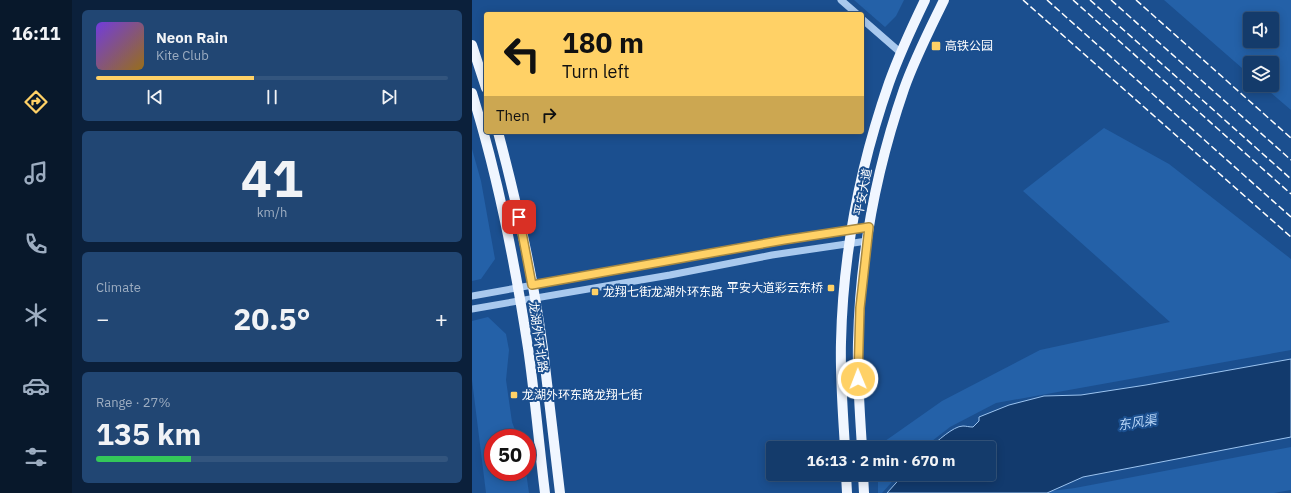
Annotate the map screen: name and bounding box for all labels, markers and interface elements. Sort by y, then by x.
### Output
map controls [1243,12,1279,92]
button: sound [1243,12,1279,48]
text: 16:11 [11,22,61,45]
text: 180 m [562,24,644,61]
text: Neon Rain [156,28,228,47]
icon: left [496,28,548,80]
place label: 高铁公园 [945,38,993,53]
marker: 高铁公园 [930,40,942,52]
text: Kite Club [156,47,209,64]
button: layers [1243,56,1279,92]
text: Turn left [562,60,630,83]
icon: previous [144,86,166,108]
icon: pause [261,86,283,108]
icon: next [378,86,400,108]
icon: directions [22,88,50,116]
icon: right [538,104,560,126]
text: Then [496,106,530,125]
text: 41 [241,144,303,211]
icon: music [22,159,50,187]
street label: 平安大道 [851,167,874,217]
pin [502,200,536,234]
text: km/h [257,204,287,221]
icon: arrive [508,206,530,228]
icon: phone [22,230,50,258]
text: Climate [96,279,141,296]
place label: 平安大道彩云东桥 [727,280,823,295]
marker: 平安大道彩云东桥 [826,283,836,293]
place label: 龙翔七街龙湖外环东路 [603,284,723,299]
marker: 龙翔七街龙湖外环东路 [590,287,600,297]
text: 20.5° [233,299,311,338]
street label: 龙湖外环北路 [526,300,551,374]
icon: climate [22,301,50,329]
text: − [96,304,109,333]
text: + [435,304,448,333]
position arrow [837,358,879,400]
icon: car [22,372,50,400]
place label: 龙湖外环东路龙翔七街 [522,387,642,402]
marker: 龙湖外环东路龙翔七街 [509,390,519,400]
text: Range · 27% [96,394,170,411]
water label: 东风渠 [1116,411,1160,434]
text: 135 km [96,414,201,453]
speed limit sign: 50 [484,429,536,481]
icon: filters [22,443,50,471]
text: 16:13 · 2 min · 670 m [807,451,955,470]

